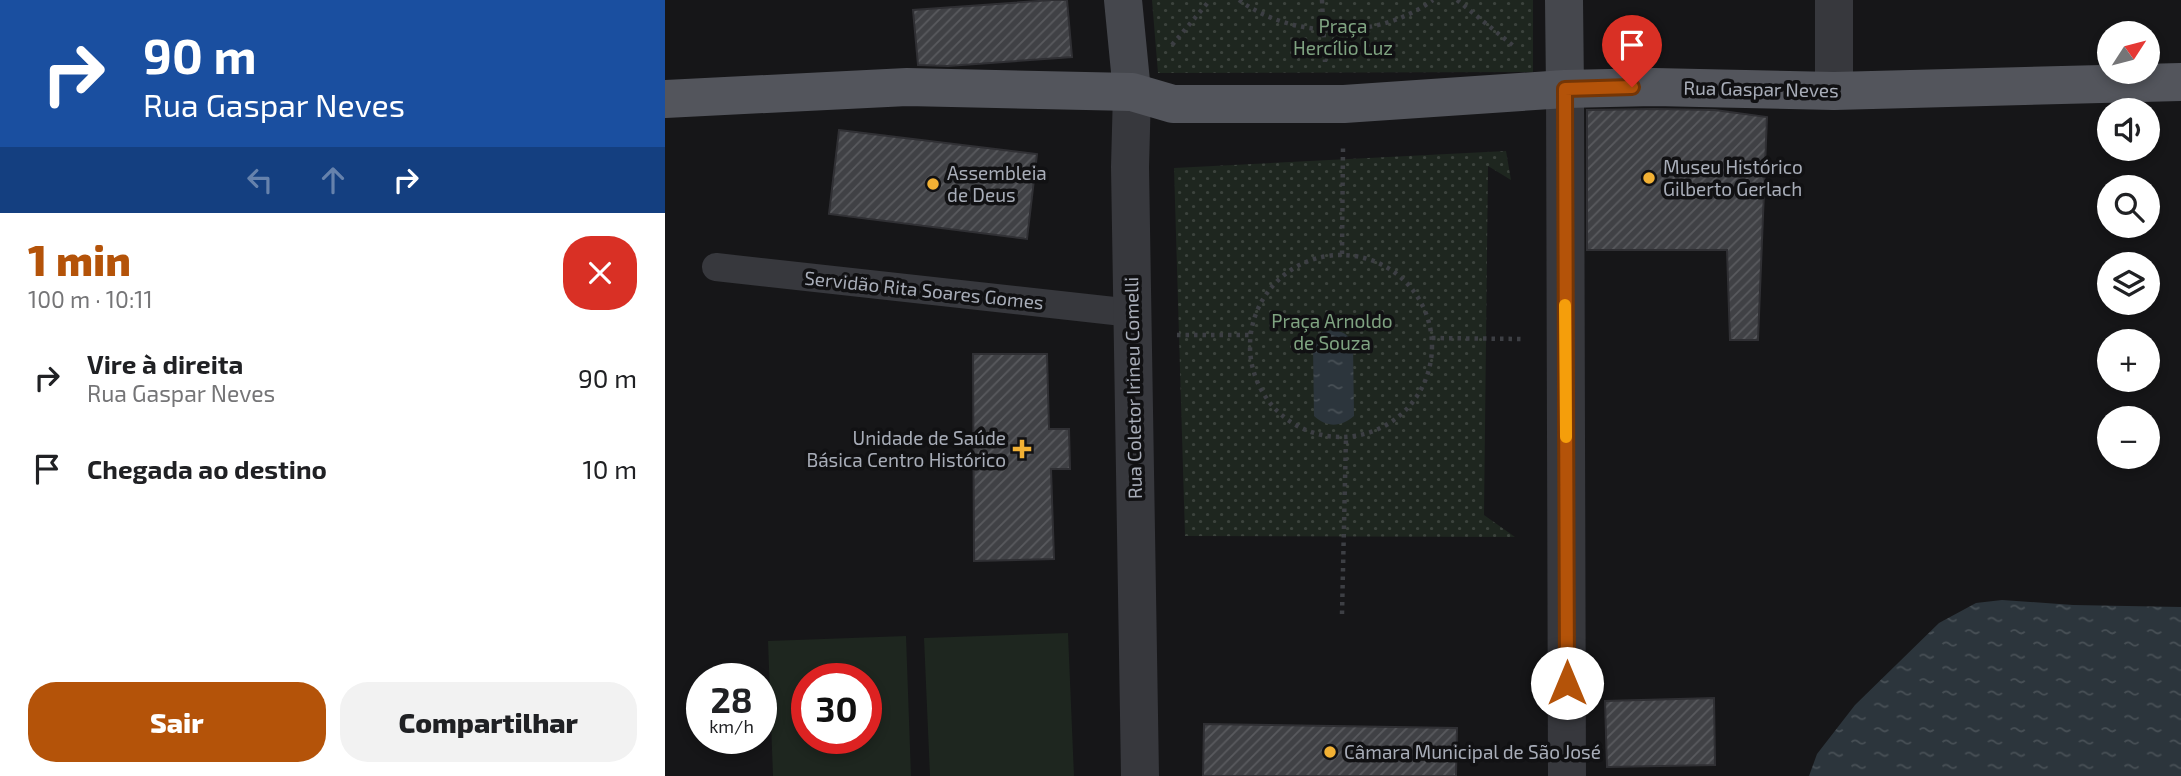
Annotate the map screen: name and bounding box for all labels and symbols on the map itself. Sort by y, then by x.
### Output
park label: Praça Hercílio Luz [1293,14,1393,59]
pin [1602,15,1662,87]
north arrow [2097,21,2159,84]
street label: Rua Gaspar Neves [1683,76,1839,101]
place label: Museu Histórico Gilberto Gerlach [1663,155,1803,200]
place label: Assembleia de Deus [947,161,1047,206]
marker: Museu Histórico Gilberto Gerlach [1641,170,1657,186]
marker: Assembleia de Deus [925,176,941,192]
street label: Servidão Rita Soares Gomes [803,265,1045,314]
street label: Rua Coletor Irineu Comelli [1119,277,1146,499]
park label: Praça Arnoldo de Souza [1271,309,1393,354]
place label: Unidade de Saúde Básica Centro Histórico [806,426,1006,471]
marker: Unidade de Saúde Básica Centro Histórico [1012,439,1032,459]
position arrow [1530,646,1604,720]
speed limit sign: 30 [791,663,882,754]
place label: Câmara Municipal de São José [1344,740,1601,763]
marker: Câmara Municipal de São José [1322,744,1338,760]

